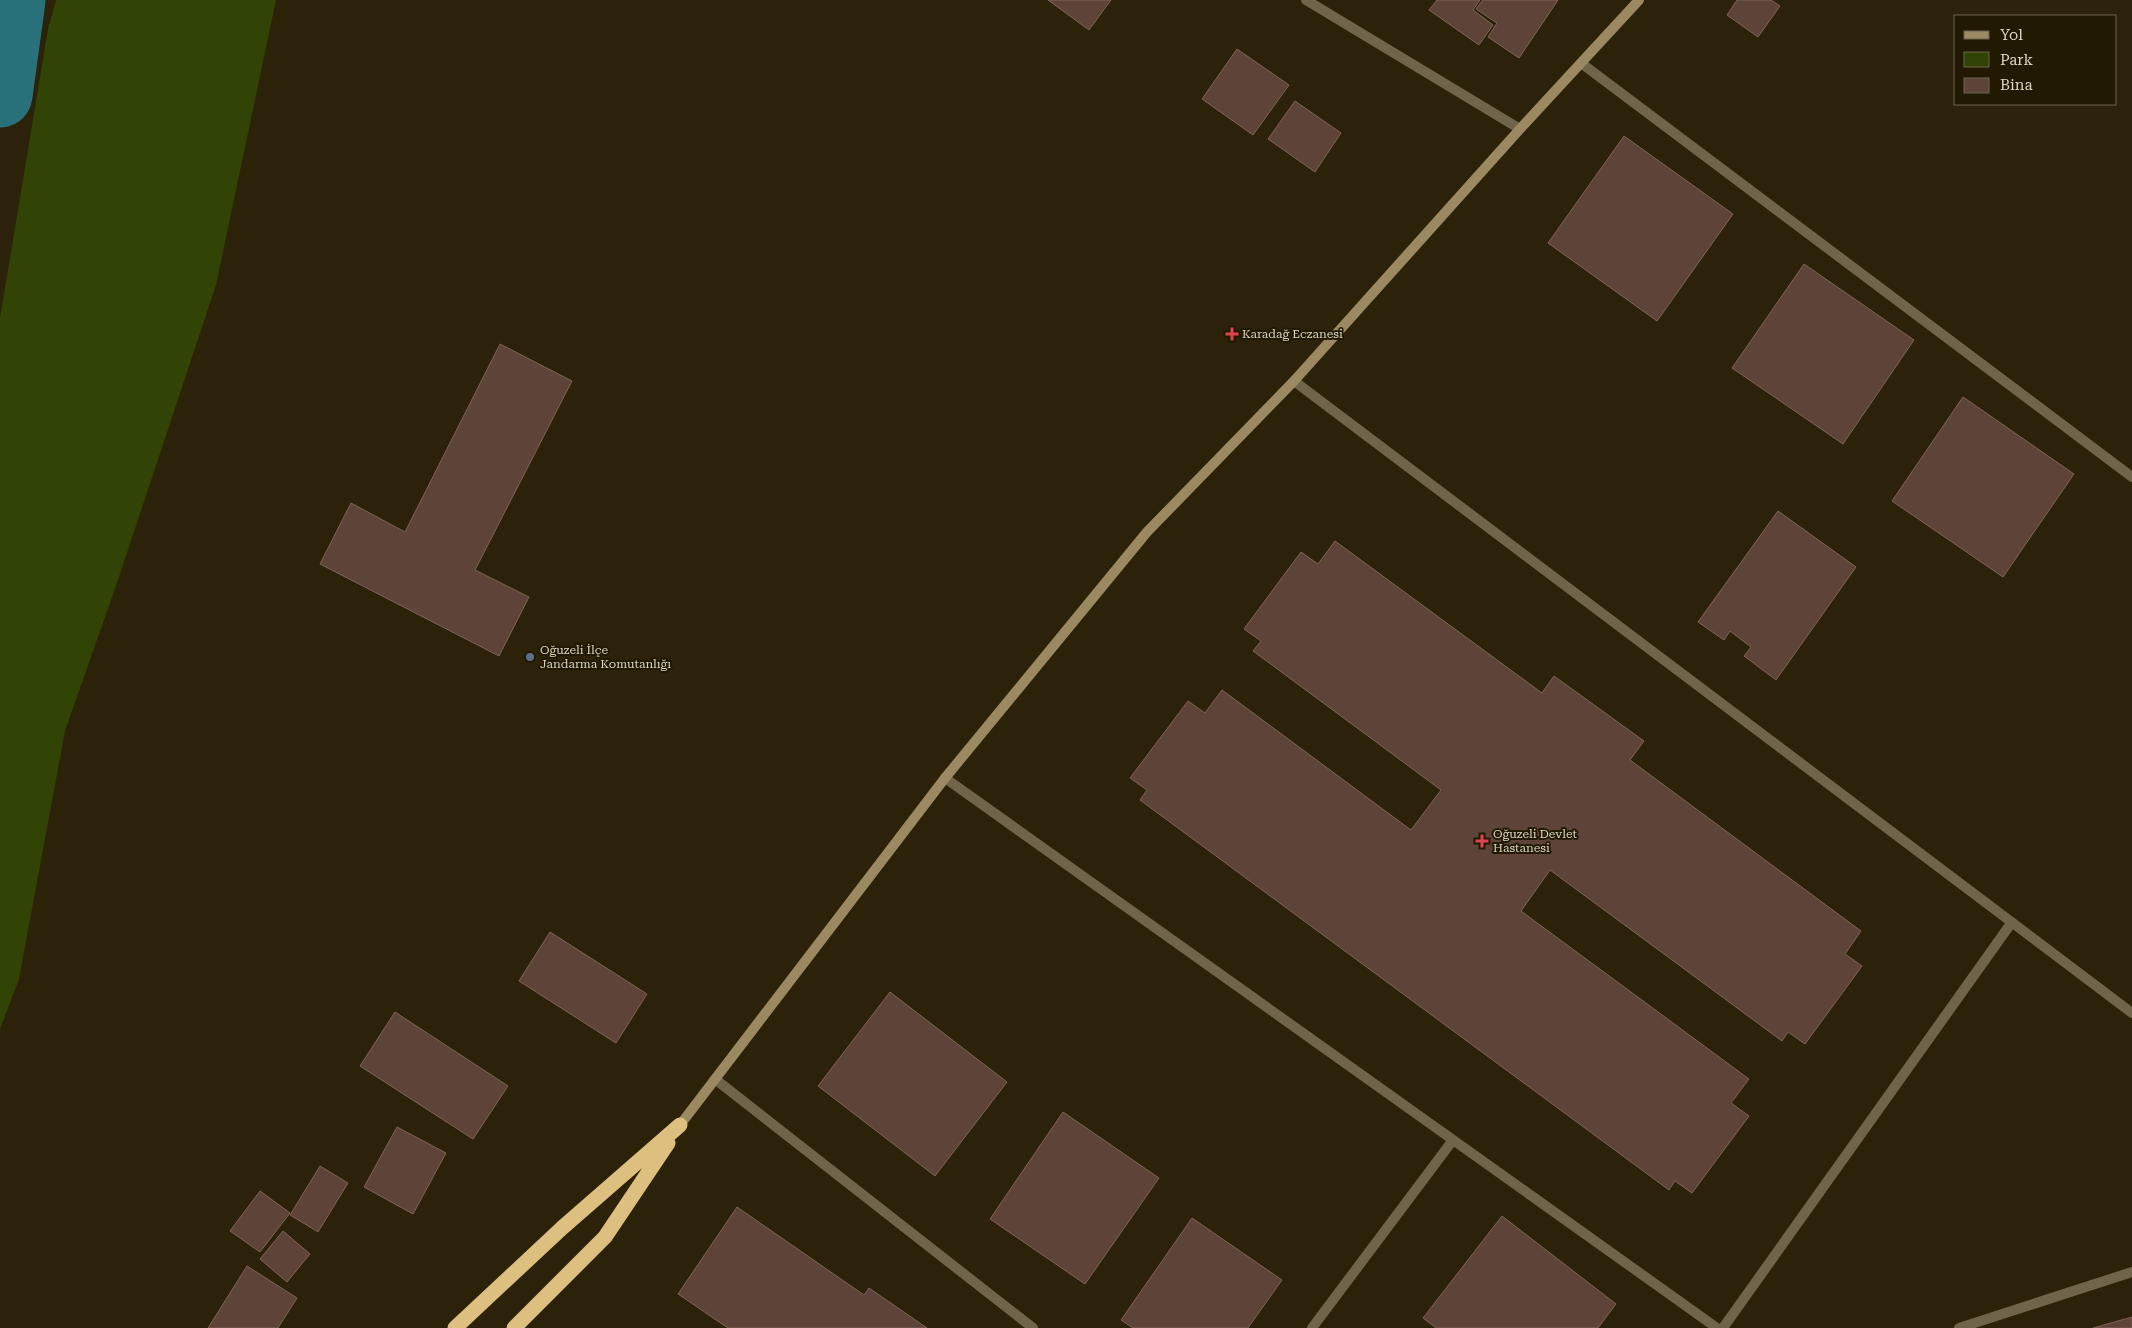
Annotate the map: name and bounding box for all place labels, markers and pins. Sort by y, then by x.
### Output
place label: Karadağ Eczanesi [1242,327,1343,341]
marker: Karadağ Eczanesi [1226,328,1238,340]
place label: Oğuzeli İlçe Jandarma Komutanlığı [540,643,671,671]
marker: Oğuzeli İlçe Jandarma Komutanlığı [524,651,536,663]
place label: Oğuzeli Devlet Hastanesi [1493,827,1578,855]
marker: Oğuzeli Devlet Hastanesi [1475,834,1489,848]

